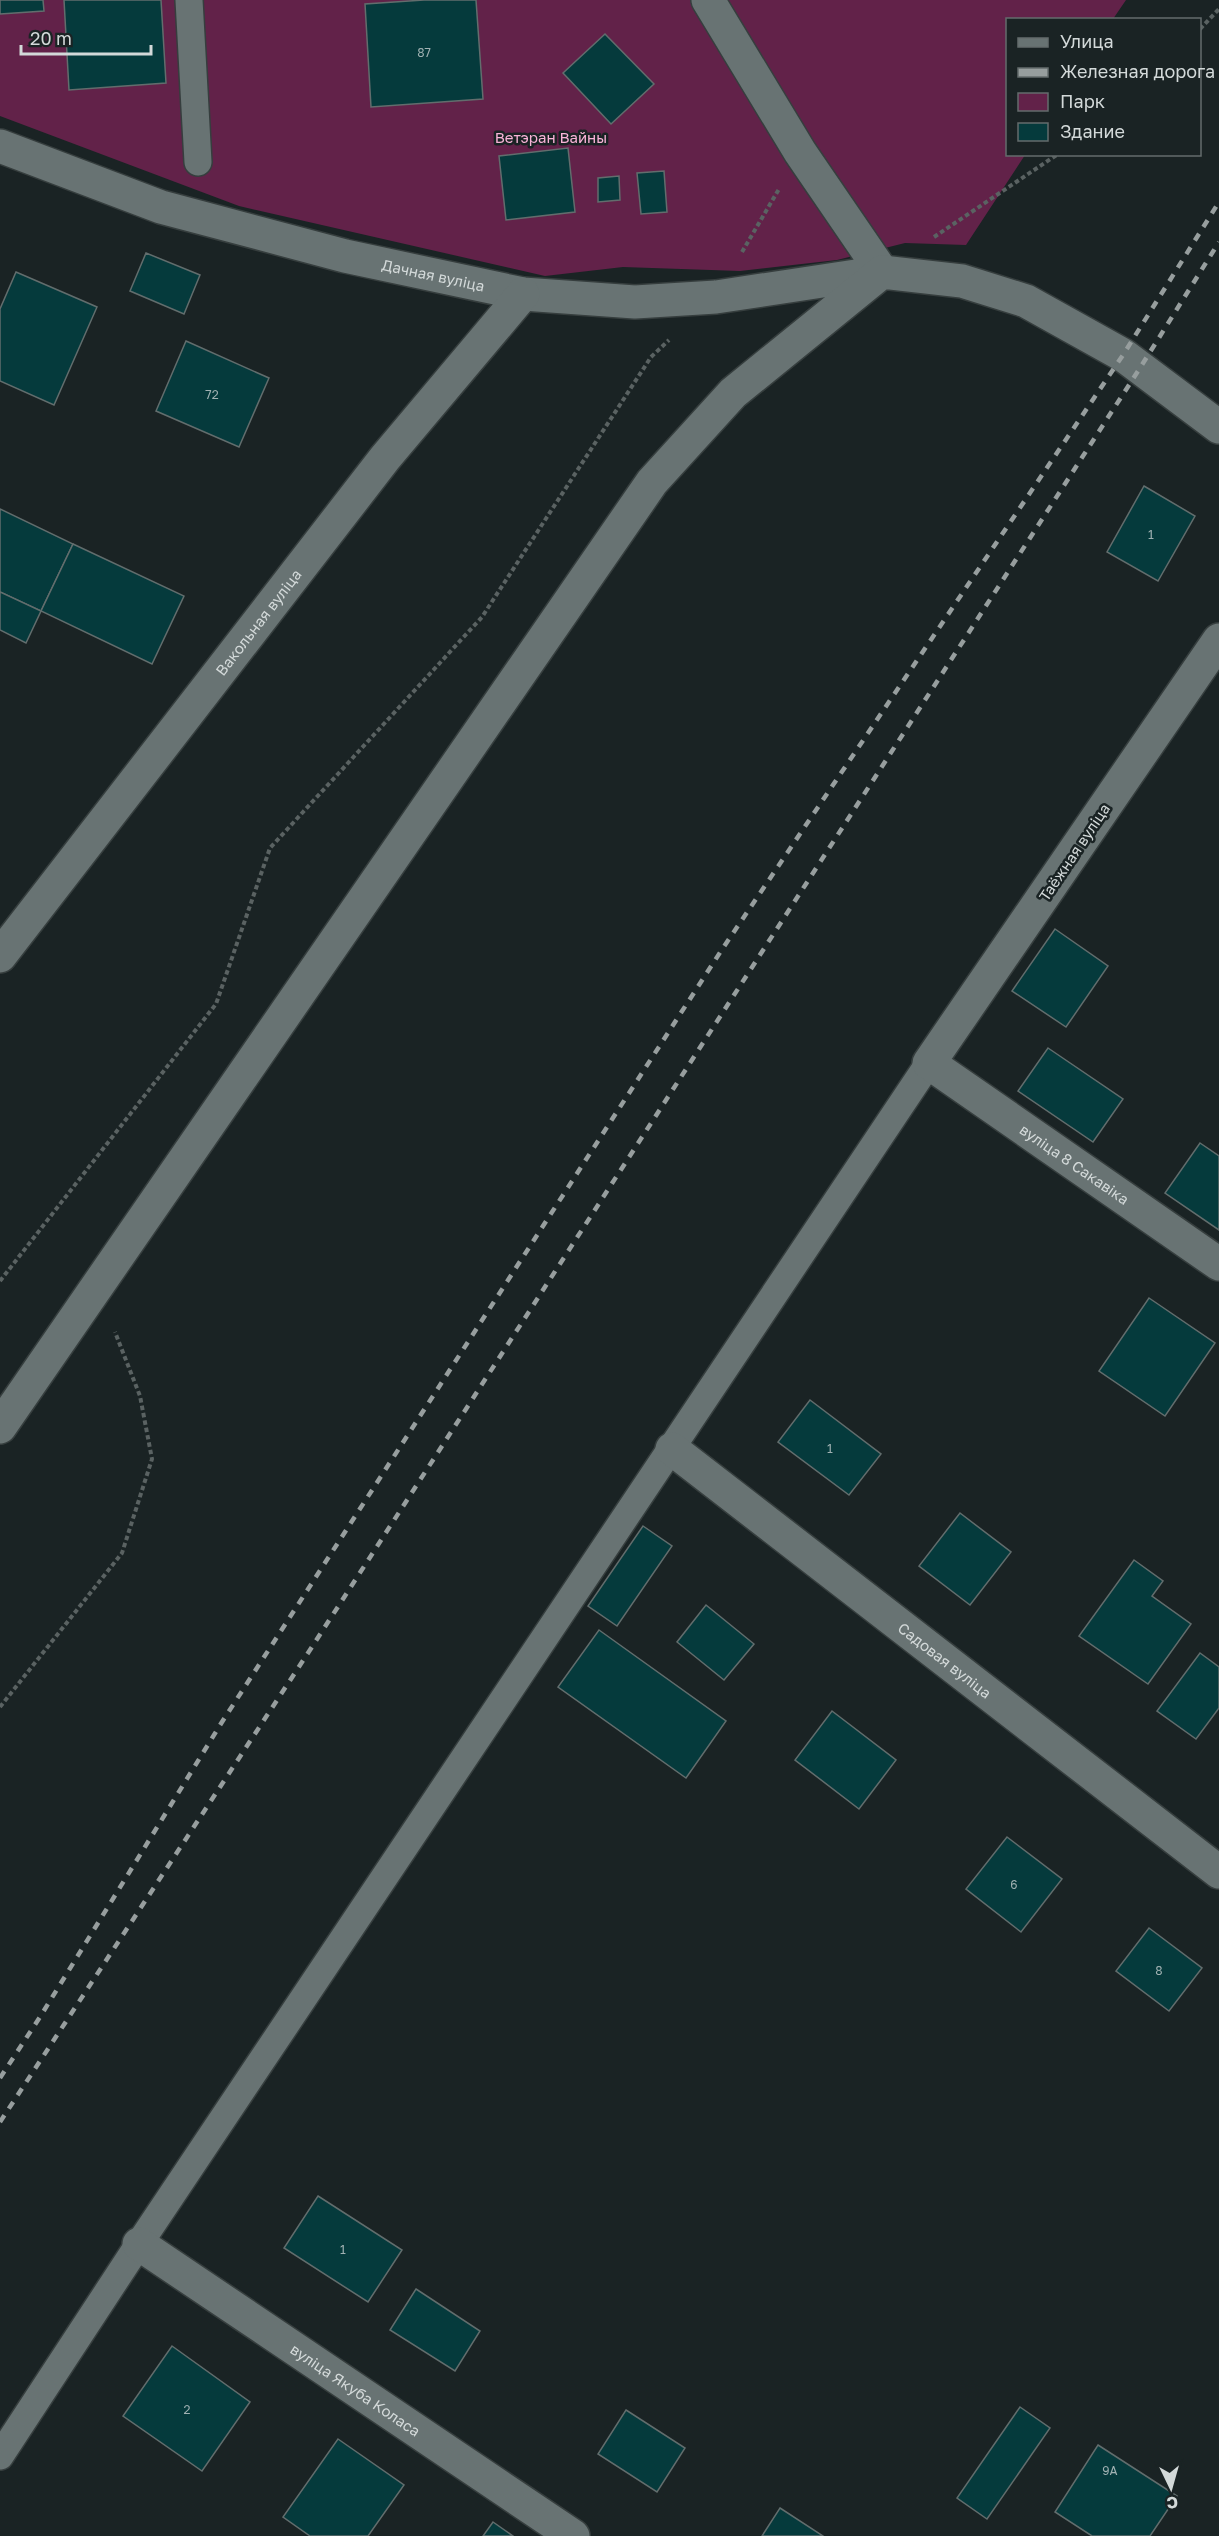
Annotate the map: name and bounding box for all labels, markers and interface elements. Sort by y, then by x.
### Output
scale bar [21,18,152,56]
legend [1006,18,1201,156]
text: 20 m [30,27,72,49]
text: Улица [1060,30,1114,52]
house number: 87 [417,45,431,60]
text: Железная дорога [1060,60,1215,82]
text: Парк [1060,90,1105,112]
text: Здание [1060,120,1125,142]
park label: Ветэран Вайны [495,128,607,146]
street label: Дачная вуліца [380,255,487,295]
house number: 72 [205,387,219,402]
house number: 1 [1148,527,1154,542]
street label: Вакольная вуліца [211,565,305,679]
street label: Таёжная вуліца [1035,800,1113,904]
street label: вуліца 8 Сакавіка [1016,1120,1133,1208]
house number: 1 [827,1441,833,1456]
street label: Садовая вуліца [895,1618,995,1702]
house number: 6 [1010,1877,1018,1892]
house number: 8 [1155,1963,1163,1978]
house number: 1 [340,2242,346,2257]
street label: вуліца Якуба Коласа [287,2340,424,2440]
house number: 2 [184,2402,191,2417]
north arrow [1141,2458,1201,2518]
house number: 9А [1102,2463,1118,2478]
text: С [1166,2492,1179,2513]

